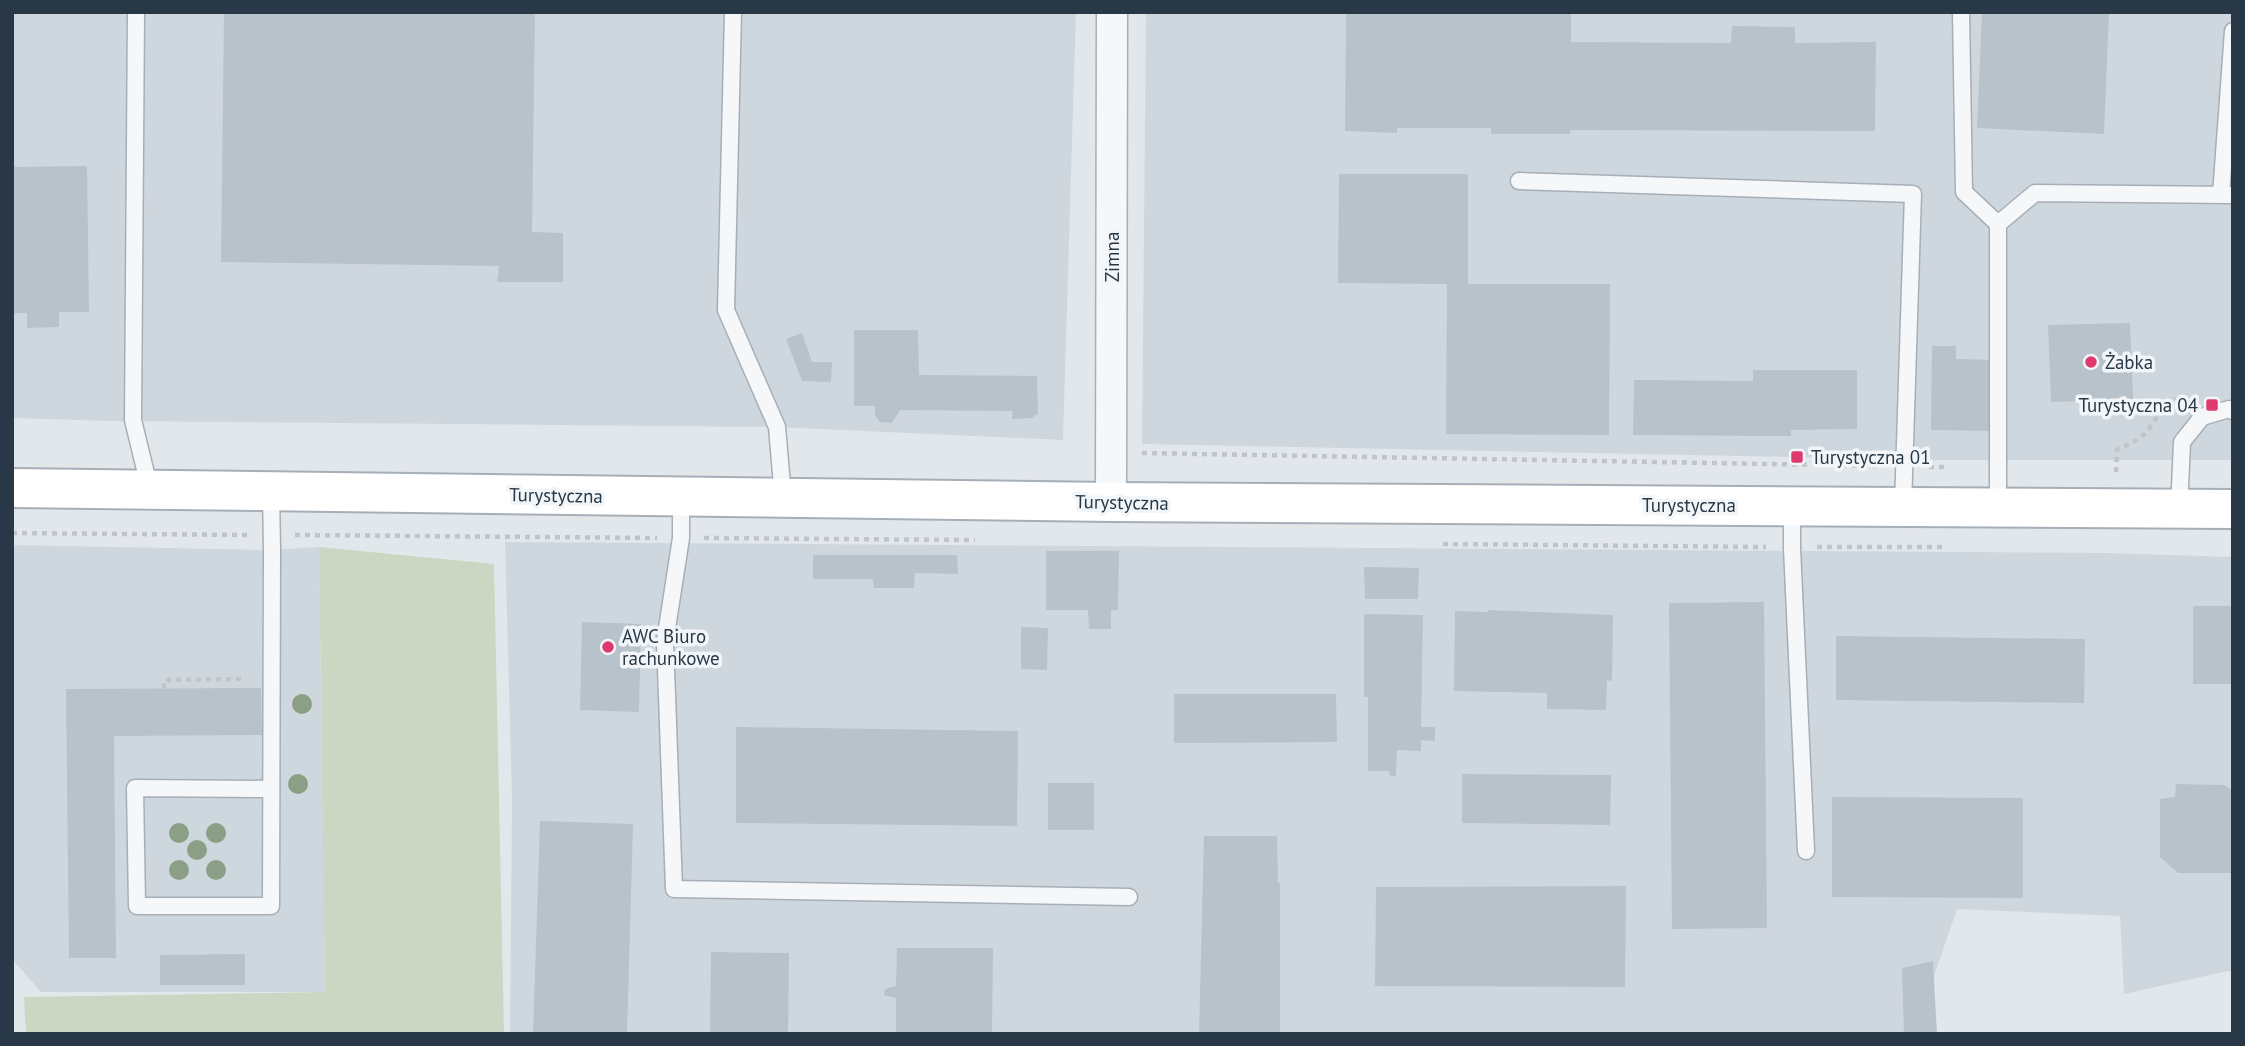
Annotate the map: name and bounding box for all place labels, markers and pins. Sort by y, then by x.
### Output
place label: Żabka [2105,350,2153,374]
marker: Żabka [2083,354,2099,370]
place label: Turystyczna 04 [2078,393,2198,417]
marker: Turystyczna 04 [2204,397,2220,413]
place label: Turystyczna 01 [1811,445,1931,469]
marker: Turystyczna 01 [1789,449,1805,465]
place label: AWC Biuro rachunkowe [622,624,720,670]
marker: AWC Biuro rachunkowe [600,639,616,655]

